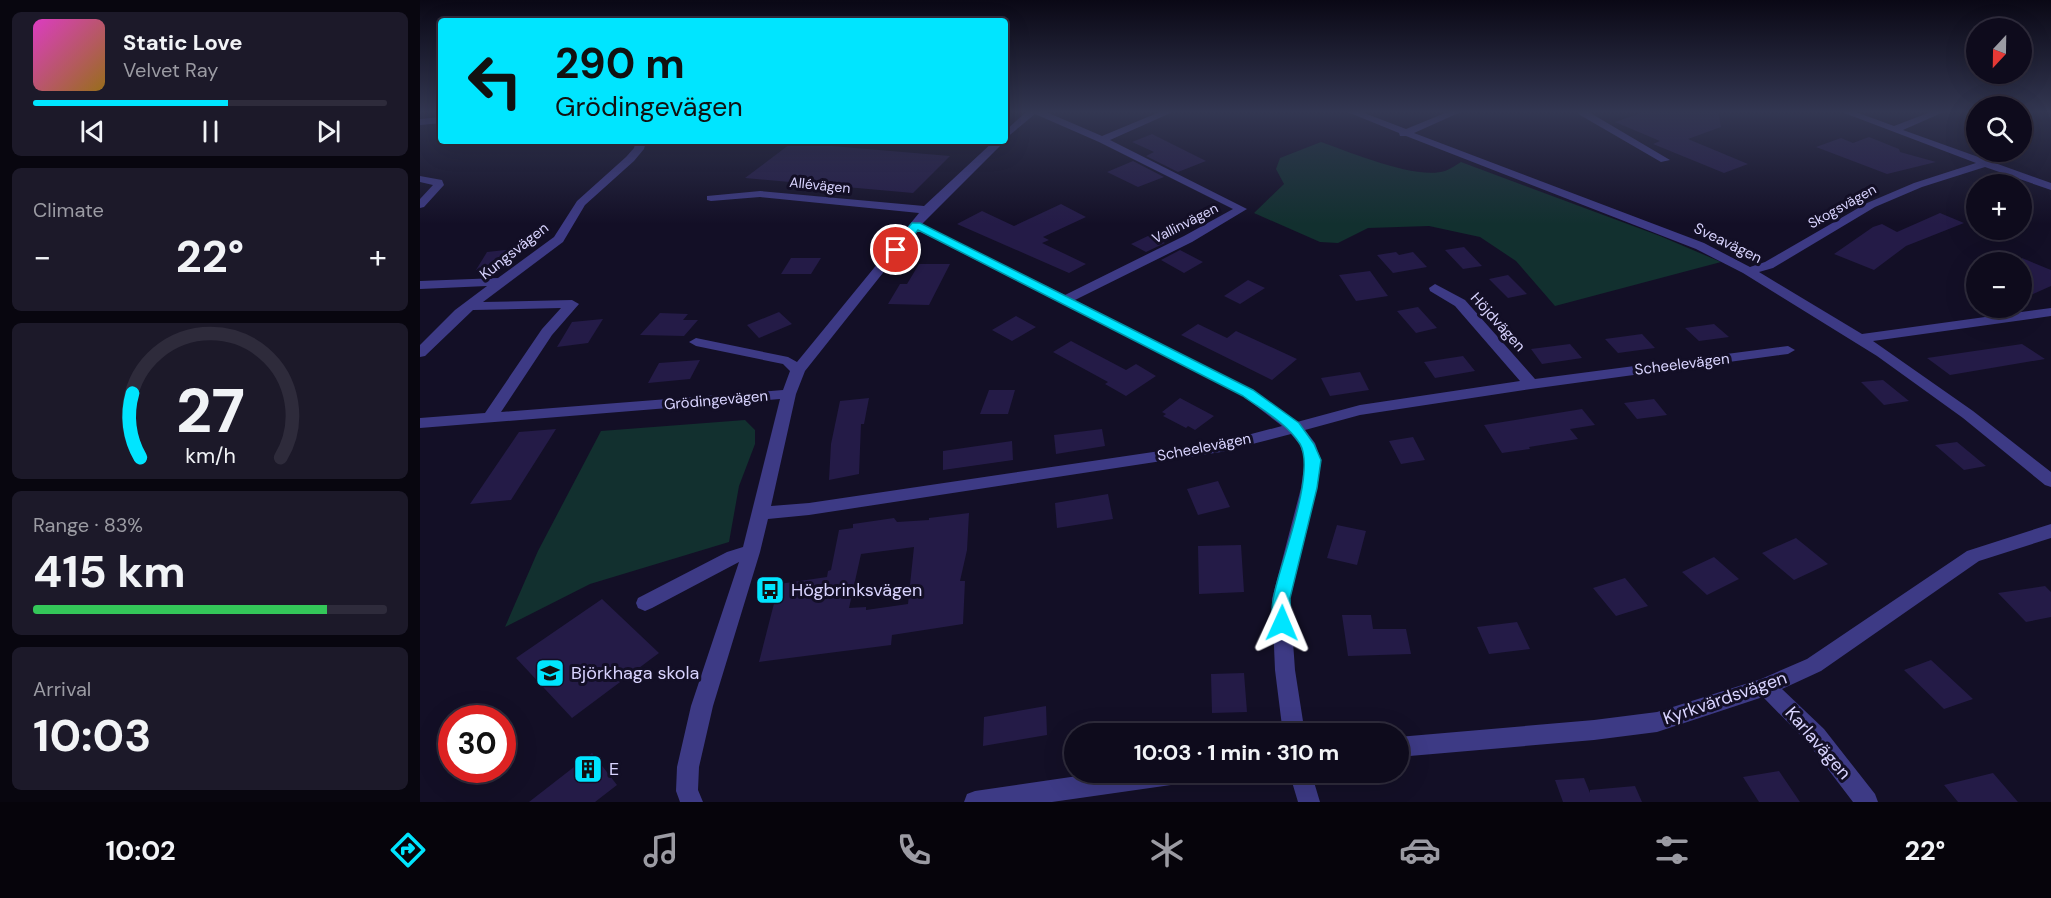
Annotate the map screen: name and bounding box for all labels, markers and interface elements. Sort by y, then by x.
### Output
north arrow [1966,18,2032,84]
map controls [1966,18,2032,318]
text: Static Love [123,28,243,57]
text: 290 m [555,36,685,91]
icon: left [456,42,534,120]
text: Velvet Ray [123,57,218,83]
text: Grödingevägen [555,89,743,124]
button: search [1966,96,2032,162]
icon: previous [76,115,109,148]
icon: pause [194,115,227,148]
icon: next [312,115,345,148]
street label: Allévägen [789,173,851,197]
button: + [1966,174,2032,240]
street label: Skogsvägen [1805,180,1879,232]
text: Climate [33,197,104,223]
street label: Vallinvägen [1149,199,1221,247]
street label: Kungsvägen [475,218,553,284]
street label: Sveavägen [1691,218,1765,268]
pin [870,224,921,275]
text: 22° [176,227,244,286]
icon: arrive [879,233,912,266]
text: − [33,235,51,278]
text: + [369,235,387,278]
button: − [1966,252,2032,318]
street label: Höjdvägen [1466,288,1530,356]
street label: Scheelevägen [1633,348,1731,380]
text: 27 [175,370,245,451]
street label: Grödingevägen [663,385,769,415]
street label: Scheelevägen [1155,428,1253,466]
text: km/h [185,442,235,470]
text: Range · 83% [33,512,143,538]
text: 415 km [33,542,186,601]
bus stop icon: Högbrinksvägen [754,574,786,606]
place label: Högbrinksvägen [791,578,922,602]
position arrow [1250,591,1314,655]
school or university icon: Björkhaga skola [534,657,566,689]
place label: Björkhaga skola [571,661,699,685]
street label: Kyrkvärdsvägen [1660,666,1790,730]
text: Arrival [33,676,91,702]
street label: Karlavägen [1780,702,1856,784]
speed limit sign: 30 [438,705,516,783]
text: 10:03 [33,706,151,765]
text: 10:03 · 1 min · 310 m [1134,738,1339,767]
building icon: E [572,753,604,785]
place label: E [609,757,619,781]
icon: directions [387,829,429,871]
icon: music [640,829,682,871]
icon: phone [893,829,935,871]
icon: climate [1146,829,1188,871]
icon: car [1399,829,1441,871]
icon: filters [1651,829,1693,871]
text: 10:02 [105,833,176,868]
text: 22° [1904,833,1945,868]

